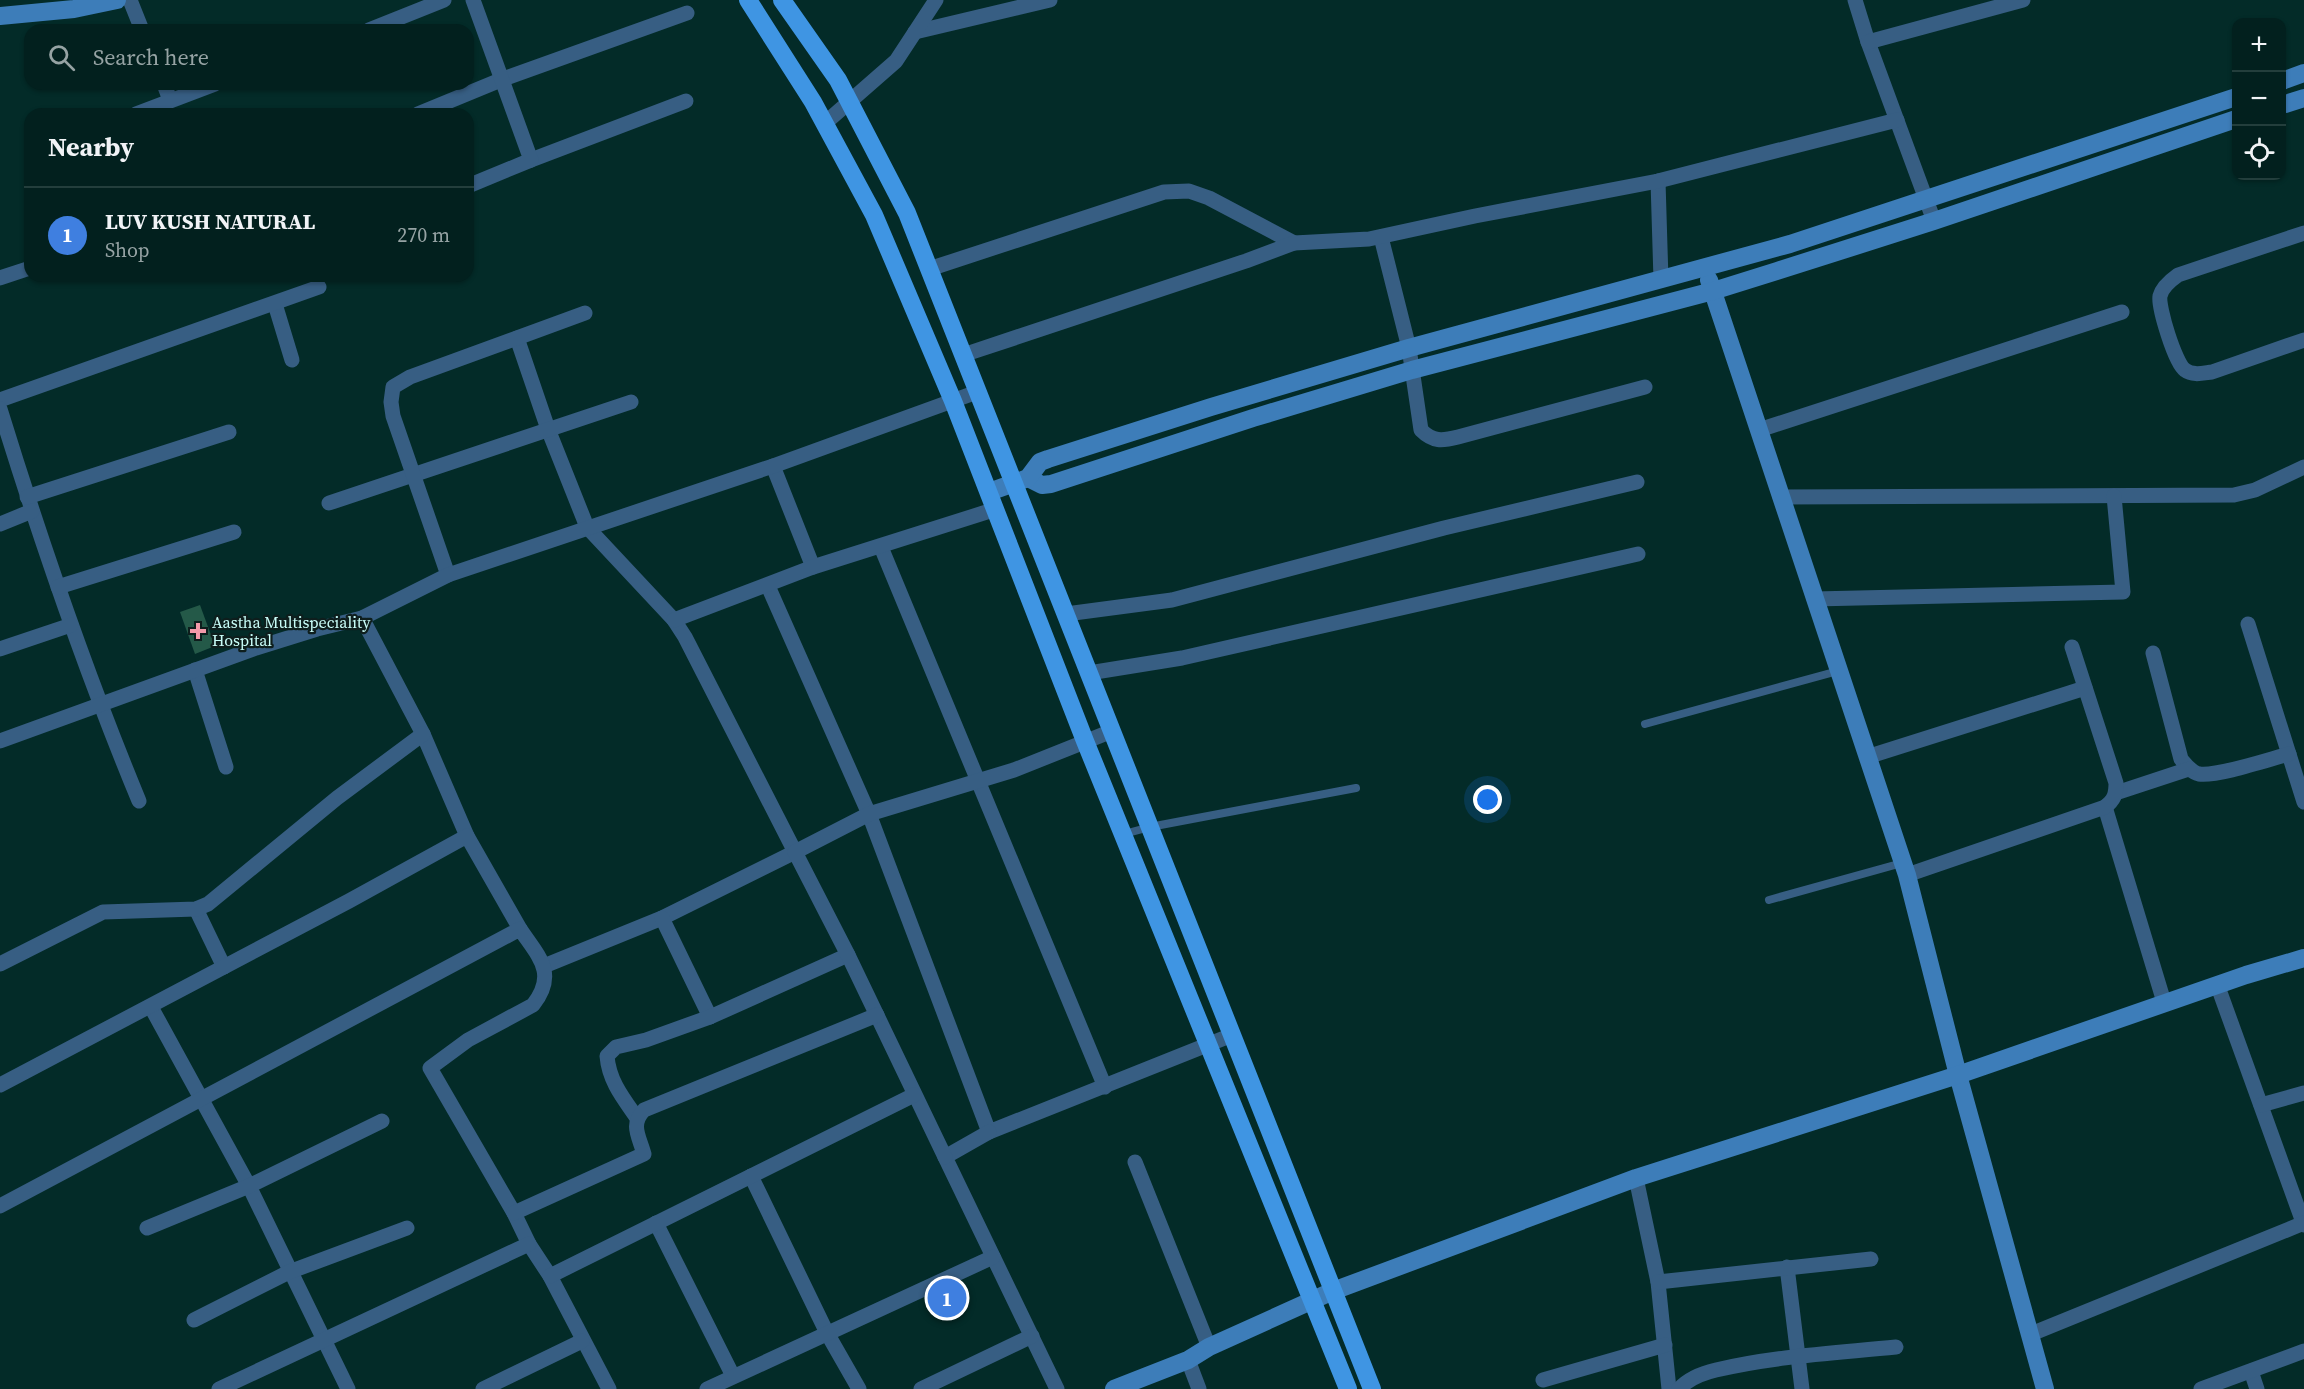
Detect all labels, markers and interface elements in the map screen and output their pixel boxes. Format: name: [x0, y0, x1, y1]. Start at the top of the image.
map controls: [2232, 18, 2286, 180]
button: +: [2232, 18, 2286, 72]
search box: [24, 24, 474, 90]
icon: search: [45, 41, 78, 74]
text: Search here: [93, 42, 209, 72]
button: −: [2232, 72, 2286, 126]
button: locate: [2232, 126, 2286, 180]
text: Nearby: [48, 129, 134, 165]
text: LUV KUSH NATURAL: [105, 206, 315, 236]
text: 1: [62, 221, 73, 249]
text: 270 m: [397, 221, 450, 249]
text: Shop: [105, 236, 150, 264]
place label: Aastha Multispeciality Hospital: [212, 611, 371, 651]
marker: Aastha Multispeciality Hospital: [189, 622, 207, 640]
your location: [1473, 785, 1502, 814]
pin: 1: [928, 1276, 966, 1320]

